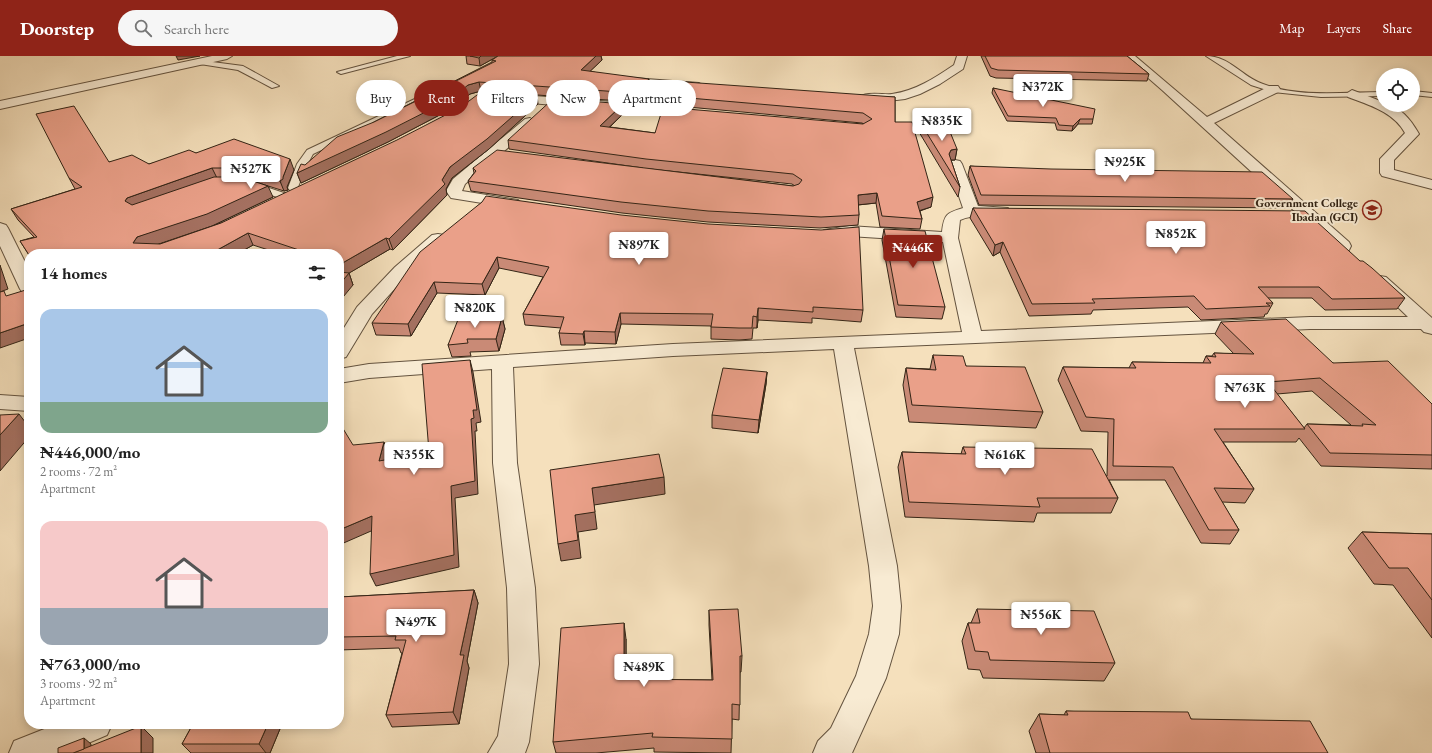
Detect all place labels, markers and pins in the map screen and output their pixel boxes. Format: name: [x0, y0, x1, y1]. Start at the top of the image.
pin: ₦372K: [1015, 74, 1071, 108]
pin: ₦835K: [914, 108, 970, 142]
pin: ₦925K: [1097, 149, 1153, 183]
pin: ₦527K: [223, 156, 279, 190]
place label: Government College Ibadan (GCI): [1256, 195, 1358, 225]
school or university icon: Government College Ibadan (GCI): [1361, 199, 1383, 221]
pin: ₦852K: [1148, 221, 1204, 255]
pin: ₦897K: [611, 232, 667, 266]
pin: ₦446K: [885, 235, 941, 269]
pin: ₦820K: [447, 295, 503, 329]
pin: ₦763K: [1217, 375, 1273, 409]
pin: ₦355K: [386, 442, 442, 476]
pin: ₦616K: [977, 442, 1033, 476]
pin: ₦556K: [1013, 602, 1069, 636]
pin: ₦497K: [388, 609, 444, 643]
pin: ₦489K: [616, 654, 672, 688]

